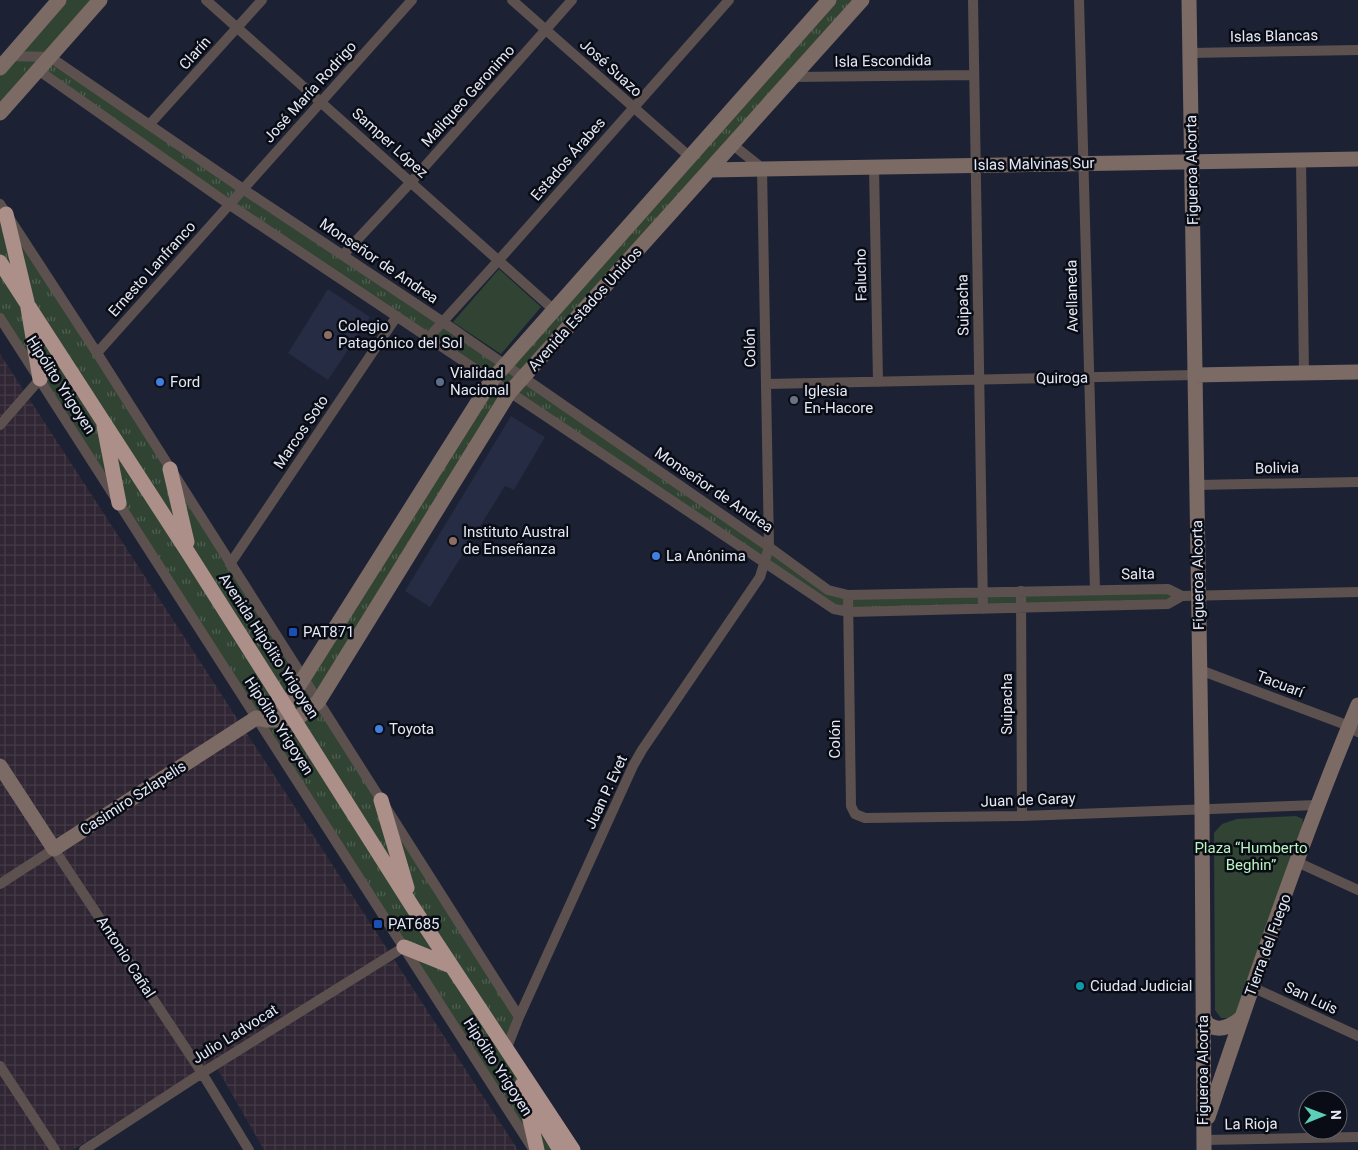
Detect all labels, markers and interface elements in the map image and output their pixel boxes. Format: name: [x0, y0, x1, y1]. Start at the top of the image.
street label: Islas Blancas: [1230, 26, 1318, 46]
street label: Clarín: [175, 33, 215, 73]
street label: José Suazo: [576, 35, 646, 101]
street label: José María Rodrigo: [260, 38, 360, 146]
street label: Maliqueo Geronimo: [418, 41, 518, 151]
street label: Isla Escondida: [834, 51, 932, 71]
street label: Samper López: [348, 104, 432, 182]
street label: Estados Árabes: [527, 114, 609, 204]
street label: Figueroa Alcorta: [1182, 115, 1202, 225]
street label: Islas Malvinas Sur: [973, 154, 1095, 174]
street label: Monseñor de Andrea: [316, 215, 442, 307]
street label: Ernesto Lanfranco: [104, 218, 200, 320]
street label: Avenida Estados Unidos: [524, 243, 646, 375]
street label: Falucho: [852, 248, 870, 302]
street label: Avellaneda: [1062, 259, 1082, 333]
street label: Suipacha: [953, 274, 973, 336]
place label: Colegio Patagónico del Sol: [338, 317, 463, 352]
street label: Colón: [741, 328, 759, 368]
marker: Colegio Patagónico del Sol: [322, 329, 334, 341]
street label: Hipólito Yrigoyen: [23, 333, 99, 437]
place label: Vialidad Nacional: [450, 364, 509, 399]
street label: Quiroga: [1036, 369, 1088, 387]
place label: Ford: [170, 373, 200, 391]
marker: Ford: [154, 376, 166, 388]
marker: Vialidad Nacional: [434, 376, 446, 388]
place label: Iglesia En-Hacore: [804, 382, 873, 417]
street label: Marcos Soto: [270, 392, 332, 472]
marker: Iglesia En-Hacore: [788, 394, 800, 406]
street label: Monseñor de Andrea: [651, 444, 777, 536]
street label: Bolivia: [1255, 459, 1299, 477]
street label: Figueroa Alcorta: [1188, 520, 1208, 630]
place label: Instituto Austral de Enseñanza: [463, 523, 569, 558]
marker: Instituto Austral de Enseñanza: [447, 535, 459, 547]
place label: La Anónima: [666, 547, 746, 565]
marker: La Anónima: [650, 550, 662, 562]
street label: Salta: [1121, 565, 1155, 583]
street label: Avenida Hipólito Yrigoyen: [215, 570, 323, 722]
place label: PAT871: [303, 623, 355, 641]
marker: PAT871: [287, 626, 299, 638]
street label: Tacuarí: [1254, 667, 1307, 702]
street label: Suipacha: [998, 673, 1016, 735]
street label: Hipólito Yrigoyen: [241, 674, 317, 778]
place label: Toyota: [389, 720, 434, 738]
street label: Colón: [826, 720, 844, 758]
marker: Toyota: [373, 723, 385, 735]
street label: Juan P. Evet: [581, 752, 631, 832]
street label: Casimiro Szlapelis: [77, 757, 189, 839]
street label: Juan de Garay: [980, 789, 1076, 811]
park label: Plaza “Humberto Beghin”: [1194, 839, 1308, 874]
street label: Tierra del Fuego: [1241, 891, 1295, 999]
street label: Antonio Cañal: [93, 913, 159, 1001]
place label: PAT685: [388, 915, 440, 933]
marker: PAT685: [372, 918, 384, 930]
place label: Ciudad Judicial: [1090, 977, 1192, 995]
street label: San Luis: [1282, 978, 1340, 1018]
marker: Ciudad Judicial: [1074, 980, 1086, 992]
street label: Julio Ladvocat: [189, 1001, 281, 1067]
street label: Hipólito Yrigoyen: [460, 1015, 536, 1119]
street label: Figueroa Alcorta: [1194, 1015, 1212, 1125]
north arrow: [1298, 1090, 1348, 1140]
text: N: [1328, 1110, 1344, 1120]
street label: La Rioja: [1224, 1115, 1278, 1133]

